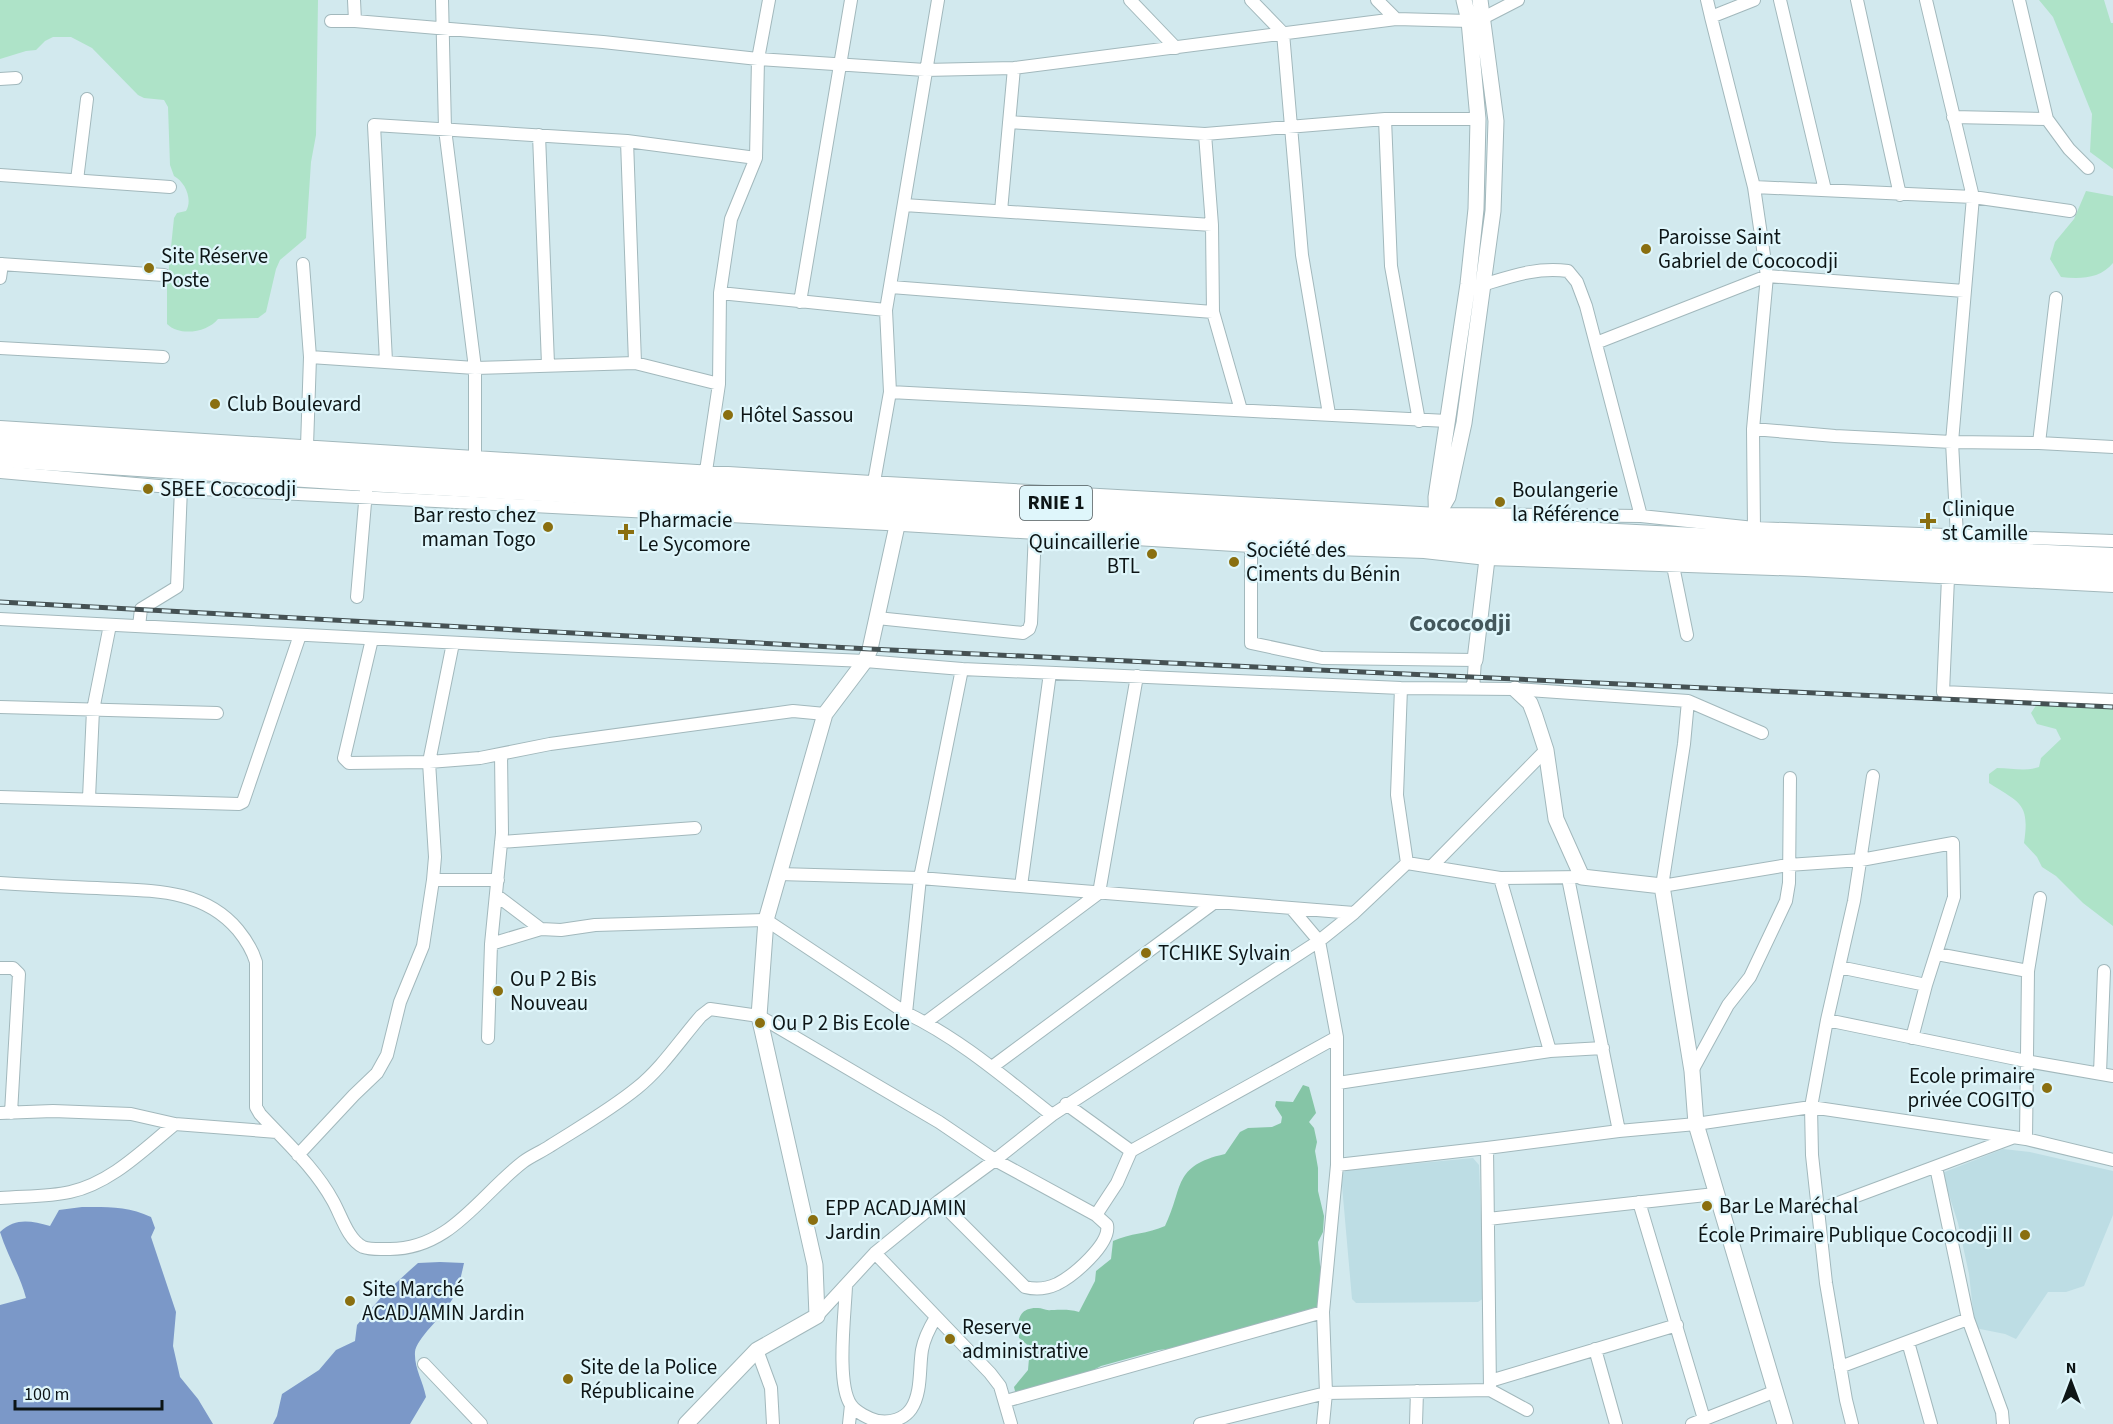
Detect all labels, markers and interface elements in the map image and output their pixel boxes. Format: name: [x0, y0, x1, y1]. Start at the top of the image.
place label: Paroisse Saint Gabriel de Cococodji: [1658, 222, 1838, 276]
place label: Site Réserve Poste: [161, 241, 268, 295]
marker: Paroisse Saint Gabriel de Cococodji: [1639, 242, 1653, 256]
marker: Site Réserve Poste: [142, 261, 156, 275]
place label: Club Boulevard: [227, 389, 361, 419]
marker: Club Boulevard: [208, 397, 222, 411]
place label: Hôtel Sassou: [740, 400, 854, 430]
marker: Hôtel Sassou: [721, 408, 735, 422]
place label: SBEE Cococodji: [160, 474, 296, 504]
place label: Boulangerie la Référence: [1512, 475, 1619, 529]
marker: SBEE Cococodji: [141, 482, 155, 496]
road number: RNIE 1: [1020, 486, 1092, 520]
place label: Clinique st Camille: [1942, 494, 2028, 548]
marker: Boulangerie la Référence: [1493, 495, 1507, 509]
place label: Bar resto chez maman Togo: [413, 500, 536, 554]
place label: Pharmacie Le Sycomore: [638, 505, 750, 559]
marker: Clinique st Camille: [1919, 512, 1937, 530]
marker: Bar resto chez maman Togo: [541, 520, 555, 534]
marker: Pharmacie Le Sycomore: [619, 525, 633, 539]
place label: Quincaillerie BTL: [1029, 527, 1140, 581]
place label: Société des Ciments du Bénin: [1246, 535, 1401, 589]
marker: Quincaillerie BTL: [1145, 547, 1159, 561]
marker: Société des Ciments du Bénin: [1227, 555, 1241, 569]
district label: Cococodji: [1409, 606, 1511, 641]
place label: TCHIKE Sylvain: [1158, 938, 1290, 968]
marker: TCHIKE Sylvain: [1139, 946, 1153, 960]
place label: Ou P 2 Bis Nouveau: [510, 964, 597, 1018]
marker: Ou P 2 Bis Nouveau: [491, 984, 505, 998]
place label: Ou P 2 Bis Ecole: [772, 1008, 910, 1038]
marker: Ou P 2 Bis Ecole: [753, 1016, 767, 1030]
place label: Ecole primaire privée COGITO: [1908, 1061, 2035, 1115]
marker: Ecole primaire privée COGITO: [2040, 1081, 2054, 1095]
place label: Bar Le Maréchal: [1719, 1191, 1858, 1221]
place label: EPP ACADJAMIN Jardin: [825, 1193, 967, 1247]
marker: Bar Le Maréchal: [1700, 1199, 1714, 1213]
marker: EPP ACADJAMIN Jardin: [806, 1213, 820, 1227]
place label: École Primaire Publique Cococodji II: [1698, 1220, 2013, 1250]
marker: École Primaire Publique Cococodji II: [2018, 1228, 2032, 1242]
place label: Site Marché ACADJAMIN Jardin: [362, 1274, 525, 1328]
marker: Site Marché ACADJAMIN Jardin: [343, 1294, 357, 1308]
place label: Reserve administrative: [962, 1312, 1088, 1366]
marker: Reserve administrative: [943, 1332, 957, 1346]
place label: Site de la Police Républicaine: [580, 1352, 717, 1406]
north arrow: [2041, 1352, 2101, 1412]
text: N: [2066, 1357, 2076, 1379]
marker: Site de la Police Républicaine: [561, 1372, 575, 1386]
scale bar: [15, 1373, 162, 1411]
text: 100 m: [24, 1382, 69, 1407]

